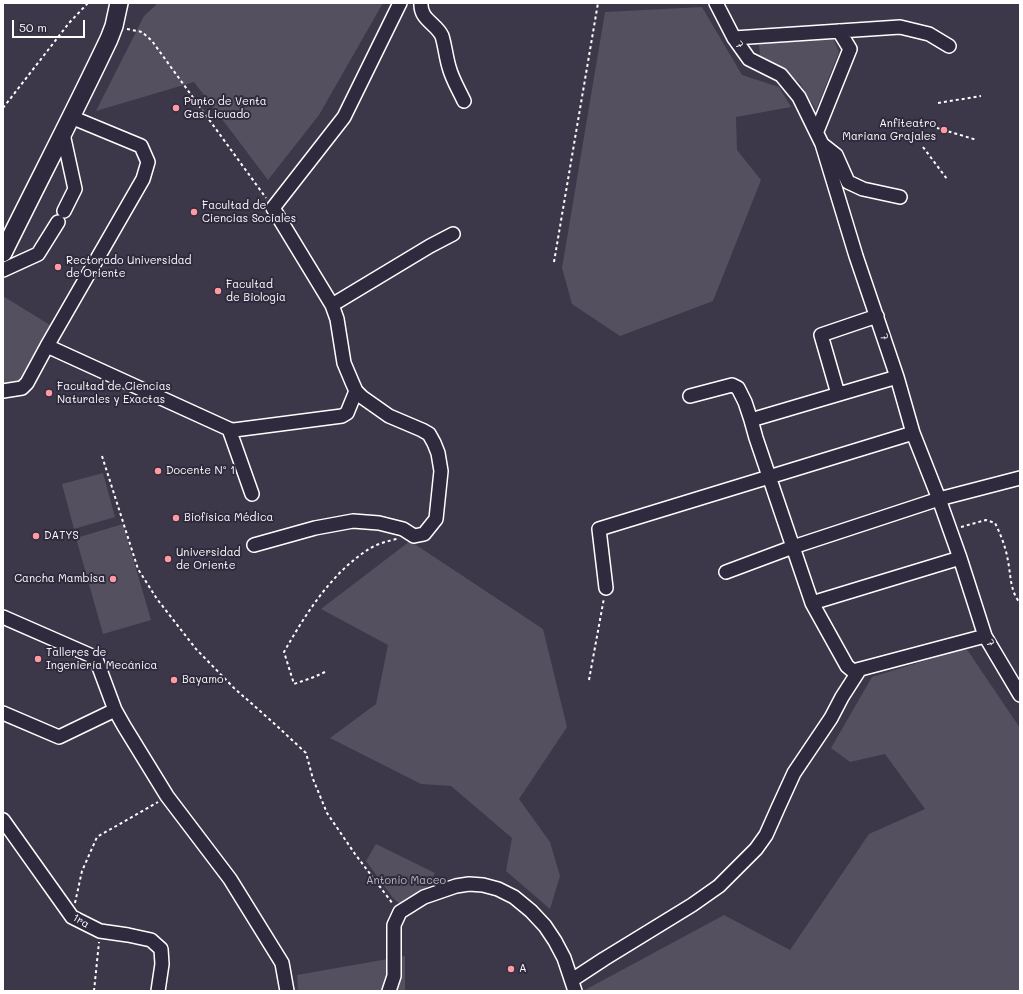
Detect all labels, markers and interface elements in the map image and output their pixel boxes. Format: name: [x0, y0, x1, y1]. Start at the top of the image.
scale bar: [14, 12, 87, 38]
text: 50 m: [19, 19, 47, 35]
street label: 7: [732, 39, 746, 51]
place label: Punto de Venta Gas Licuado: [184, 95, 267, 121]
marker: Punto de Venta Gas Licuado: [171, 103, 181, 113]
place label: Anfiteatro Mariana Grajales: [842, 117, 936, 143]
marker: Anfiteatro Mariana Grajales: [939, 125, 949, 135]
place label: Facultad de Ciencias Sociales: [202, 199, 296, 225]
marker: Facultad de Ciencias Sociales: [189, 207, 199, 217]
place label: Rectorado Universidad de Oriente: [66, 254, 192, 280]
marker: Rectorado Universidad de Oriente: [53, 262, 63, 272]
place label: Facultad de Biologia: [226, 278, 286, 304]
marker: Facultad de Biologia: [213, 286, 223, 296]
street label: 7: [877, 332, 891, 342]
place label: Facultad de Ciencias Naturales y Exactas: [57, 380, 171, 406]
marker: Facultad de Ciencias Naturales y Exactas: [44, 388, 54, 398]
place label: Docente Nº 1: [166, 464, 235, 478]
marker: Docente Nº 1: [153, 466, 163, 476]
place label: Biofísica Médica: [184, 511, 273, 525]
marker: Biofísica Médica: [171, 513, 181, 523]
place label: DATYS: [44, 529, 79, 543]
marker: DATYS: [31, 531, 41, 541]
place label: Universidad de Oriente: [176, 546, 240, 572]
marker: Universidad de Oriente: [163, 554, 173, 564]
place label: Cancha Mambisa: [14, 572, 105, 586]
marker: Cancha Mambisa: [108, 574, 118, 584]
street label: 7: [983, 637, 997, 649]
place label: Talleres de Ingeniería Mecánica: [46, 646, 157, 672]
marker: Talleres de Ingeniería Mecánica: [33, 654, 43, 664]
place label: Bayamo: [182, 673, 224, 687]
marker: Bayamo: [169, 675, 179, 685]
park label: Antonio Maceo: [366, 874, 446, 888]
street label: 1ra: [70, 911, 92, 931]
place label: A: [519, 962, 527, 976]
marker: A: [506, 964, 516, 974]

